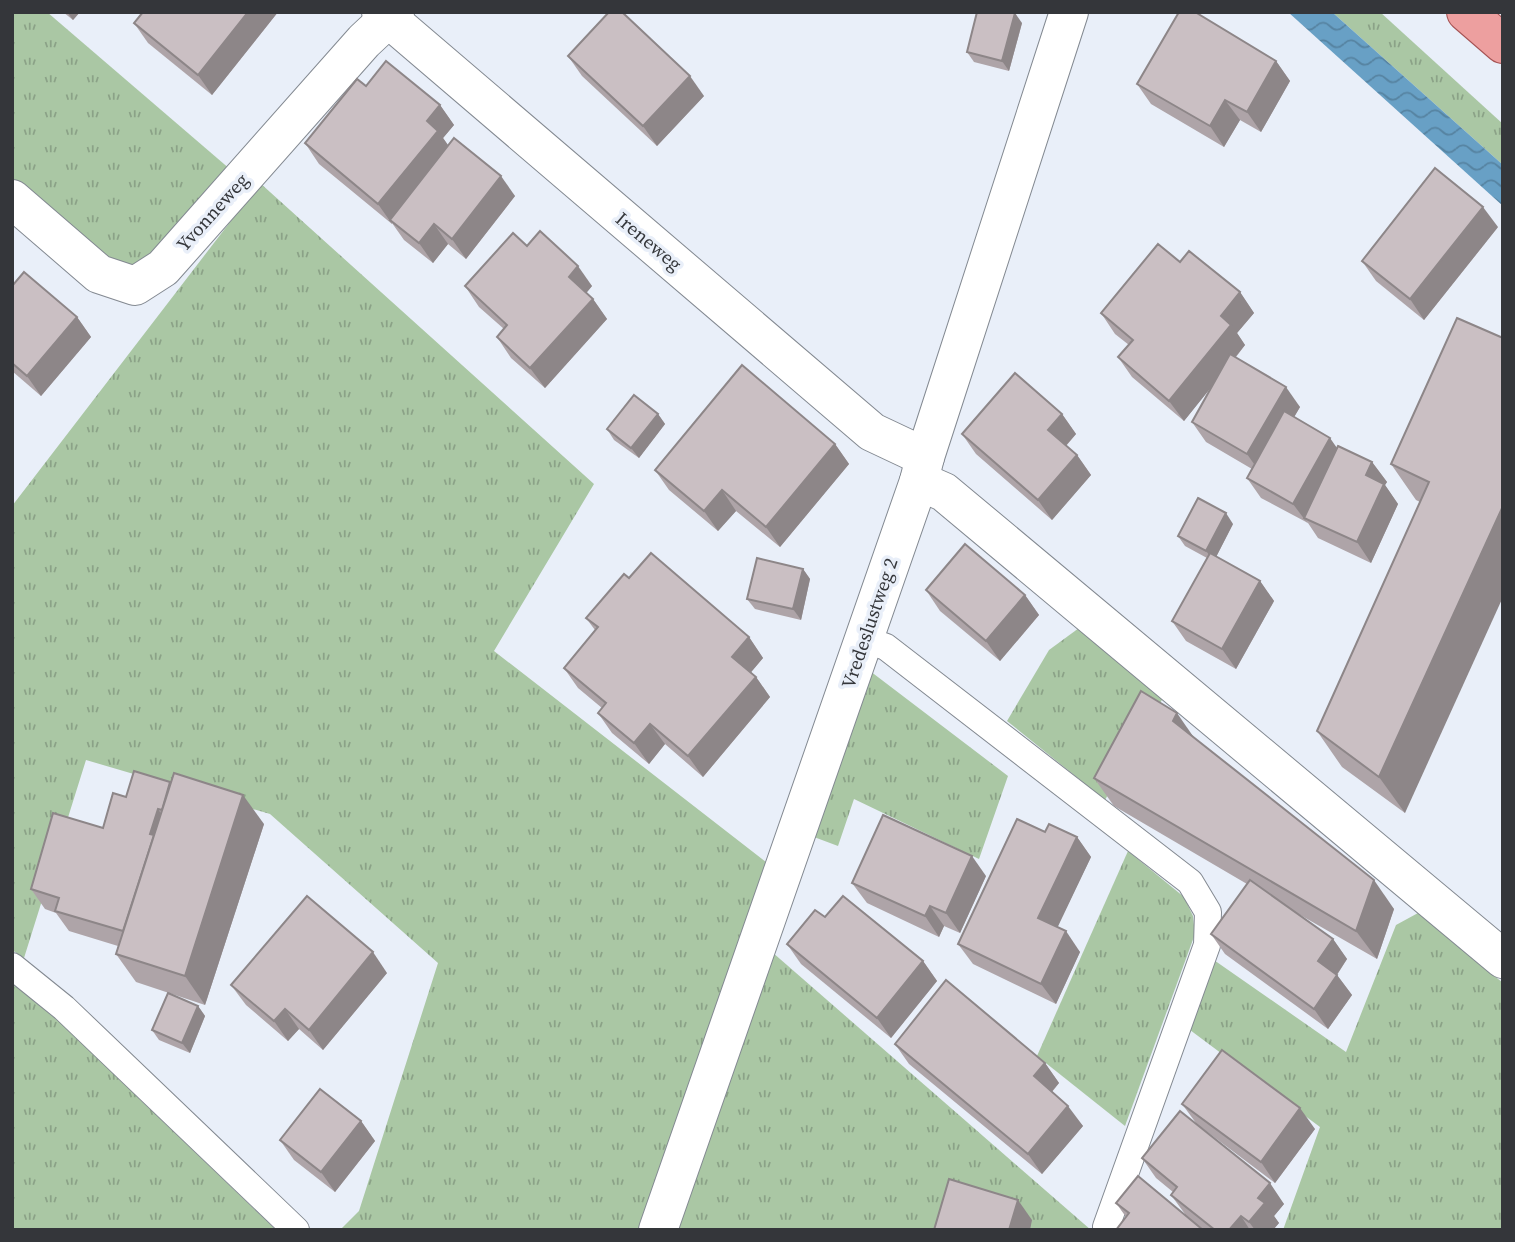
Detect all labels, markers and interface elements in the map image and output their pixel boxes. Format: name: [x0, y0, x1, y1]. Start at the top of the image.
street label: Yvonneweg: [170, 167, 254, 257]
street label: Ireneweg: [610, 206, 688, 277]
street label: Vredeslustweg 2: [834, 554, 904, 692]

